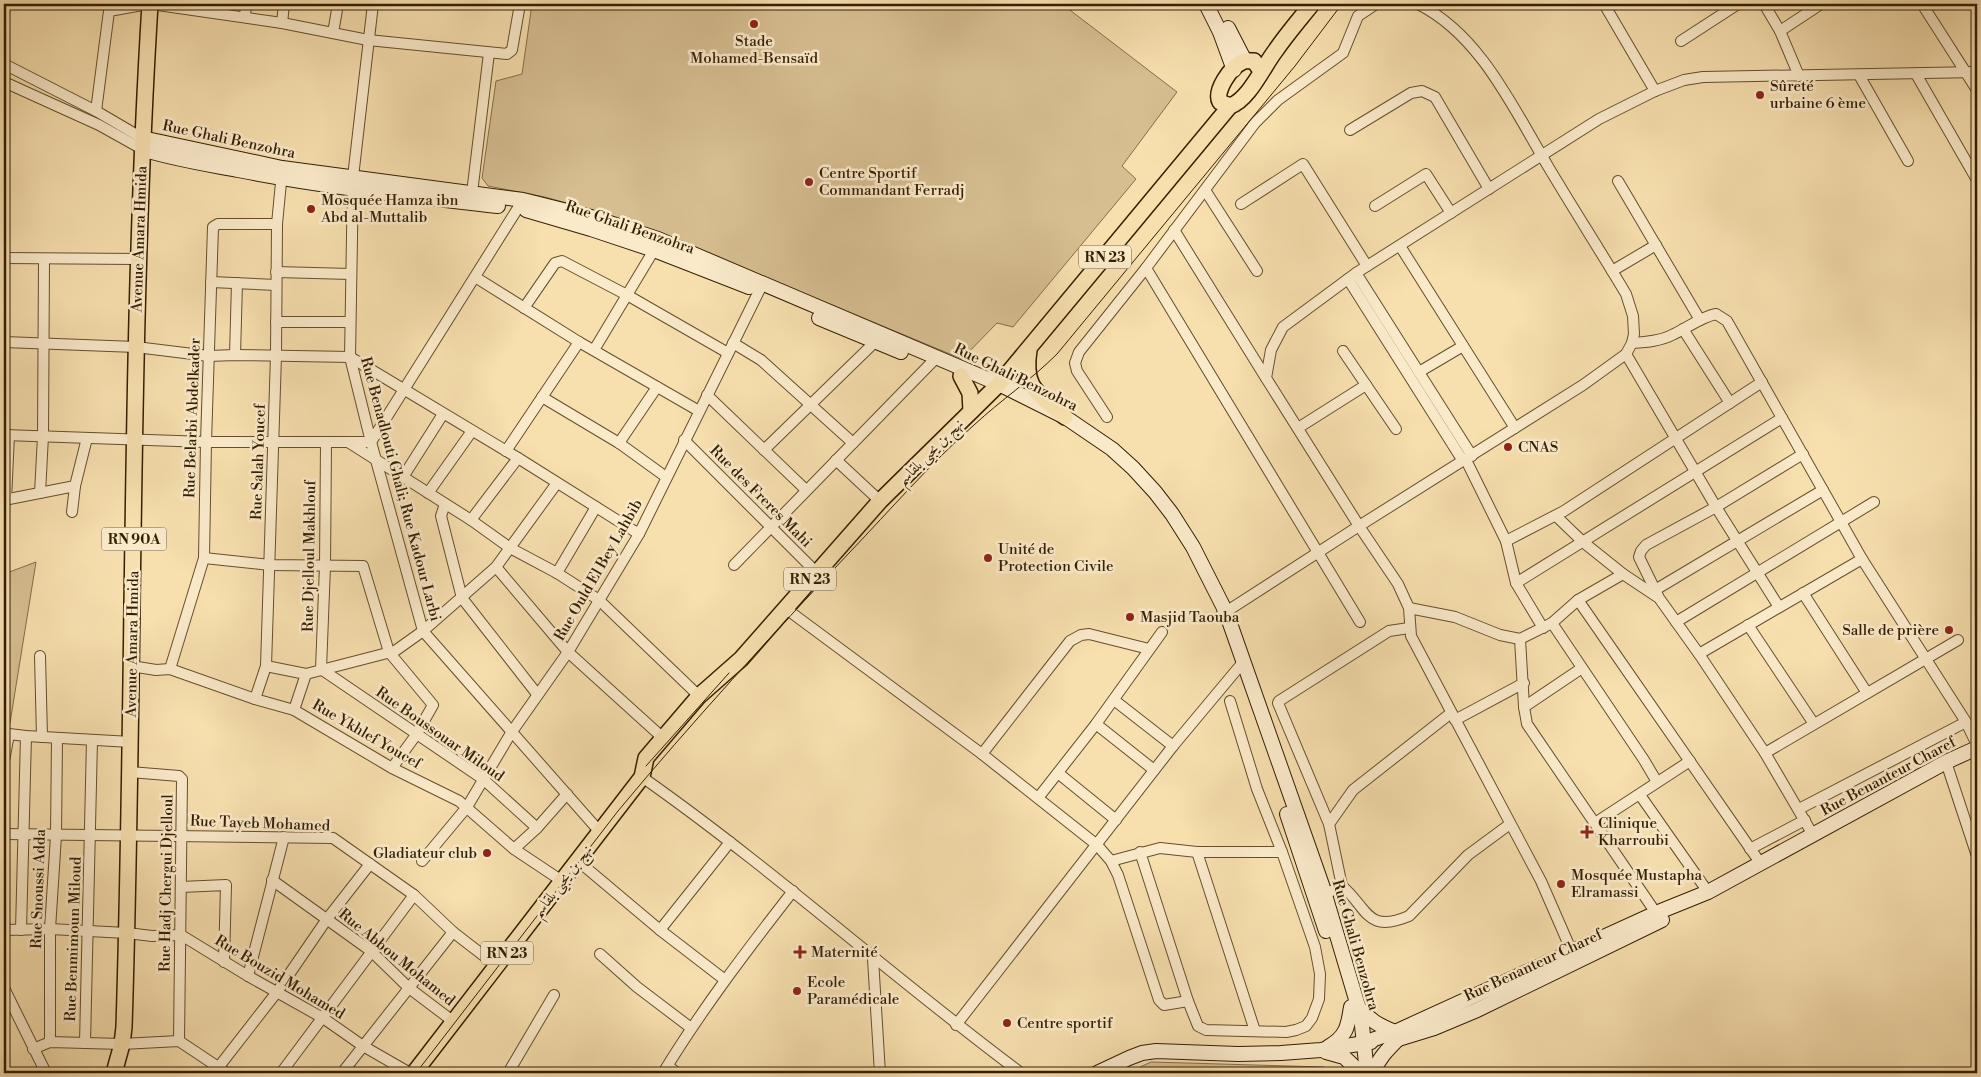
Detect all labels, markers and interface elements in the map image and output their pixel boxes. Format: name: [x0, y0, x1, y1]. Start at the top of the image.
marker: Stade Mohamed-Bensaïd: [748, 18, 760, 30]
place label: Stade Mohamed-Bensaïd: [690, 32, 819, 68]
place label: Sûreté urbaine 6 ème: [1770, 77, 1866, 113]
marker: Sûreté urbaine 6 ème: [1754, 89, 1766, 101]
street label: Rue Ghali Benzohra: [161, 116, 297, 163]
place label: Centre Sportif Commandant Ferradj: [819, 164, 965, 200]
street label: Avenue Amara Hmida: [127, 165, 152, 314]
marker: Centre Sportif Commandant Ferradj: [803, 176, 815, 188]
place label: Mosquée Hamza ibn Abd al-Muttalib: [320, 191, 458, 227]
street label: Rue Ghali Benzohra: [563, 196, 697, 259]
marker: Mosquée Hamza ibn Abd al-Muttalib: [305, 203, 317, 215]
road number: RN 23: [1079, 246, 1131, 268]
street label: Rue Belarbi Abdelkader: [180, 337, 205, 498]
street label: Rue Ghali Benzohra: [951, 339, 1081, 416]
street label: Rue Benadlouti Ghali; Rue Kadour Larbi: [356, 355, 445, 623]
street label: Rue Salah Youcef: [247, 403, 270, 520]
street label: نهج بن يحيى بلقاسم: [893, 415, 971, 493]
place label: CNAS: [1518, 438, 1558, 457]
street label: Rue des Freres Mahi: [705, 441, 816, 552]
marker: CNAS: [1502, 441, 1514, 453]
street label: Rue Djelloul Makhlouf: [299, 479, 320, 632]
street label: Rue Ould El Bey Lahbib: [550, 496, 647, 645]
road number: RN 90A: [102, 528, 166, 550]
place label: Unité de Protection Civile: [998, 540, 1114, 576]
marker: Unité de Protection Civile: [982, 552, 994, 564]
road number: RN 23: [784, 568, 836, 590]
street label: Avenue Amara Hmida: [122, 570, 143, 719]
place label: Masjid Taouba: [1140, 608, 1240, 627]
marker: Masjid Taouba: [1124, 611, 1136, 623]
place label: Salle de prière: [1842, 621, 1939, 640]
marker: Salle de prière: [1943, 624, 1955, 636]
street label: Rue Boussouar Miloud: [372, 683, 508, 786]
street label: Rue Ykhlef Youcef: [309, 695, 425, 774]
street label: Rue Benanteur Charef: [1817, 733, 1960, 820]
street label: Rue Hadj Chergui Djelloul: [155, 793, 178, 972]
street label: Rue Tayeb Mohamed: [189, 812, 331, 835]
place label: Clinique Kharroubi: [1598, 814, 1669, 850]
marker: Clinique Kharroubi: [1580, 825, 1594, 839]
street label: Rue Snoussi Adda: [27, 828, 50, 949]
street label: نهج بن يحيى بلقاسم: [528, 841, 601, 925]
place label: Gladiateur club: [373, 844, 477, 863]
marker: Gladiateur club: [481, 847, 493, 859]
street label: Rue Benmimoun Miloud: [61, 856, 86, 1022]
place label: Mosquée Mustapha Elramassi: [1571, 866, 1703, 902]
street label: Rue Ghali Benzohra: [1328, 877, 1383, 1013]
marker: Mosquée Mustapha Elramassi: [1555, 878, 1567, 890]
street label: Rue Abbou Mohamed: [335, 905, 459, 1010]
street label: Rue Benanteur Charef: [1461, 925, 1606, 1006]
street label: Rue Bouzid Mohamed: [211, 931, 349, 1024]
road number: RN 23: [481, 941, 533, 964]
place label: Maternité: [811, 943, 878, 962]
marker: Maternité: [793, 945, 807, 959]
place label: Ecole Paramédicale: [807, 973, 899, 1009]
marker: Ecole Paramédicale: [791, 985, 803, 997]
place label: Centre sportif: [1017, 1014, 1113, 1033]
marker: Centre sportif: [1001, 1017, 1013, 1029]

